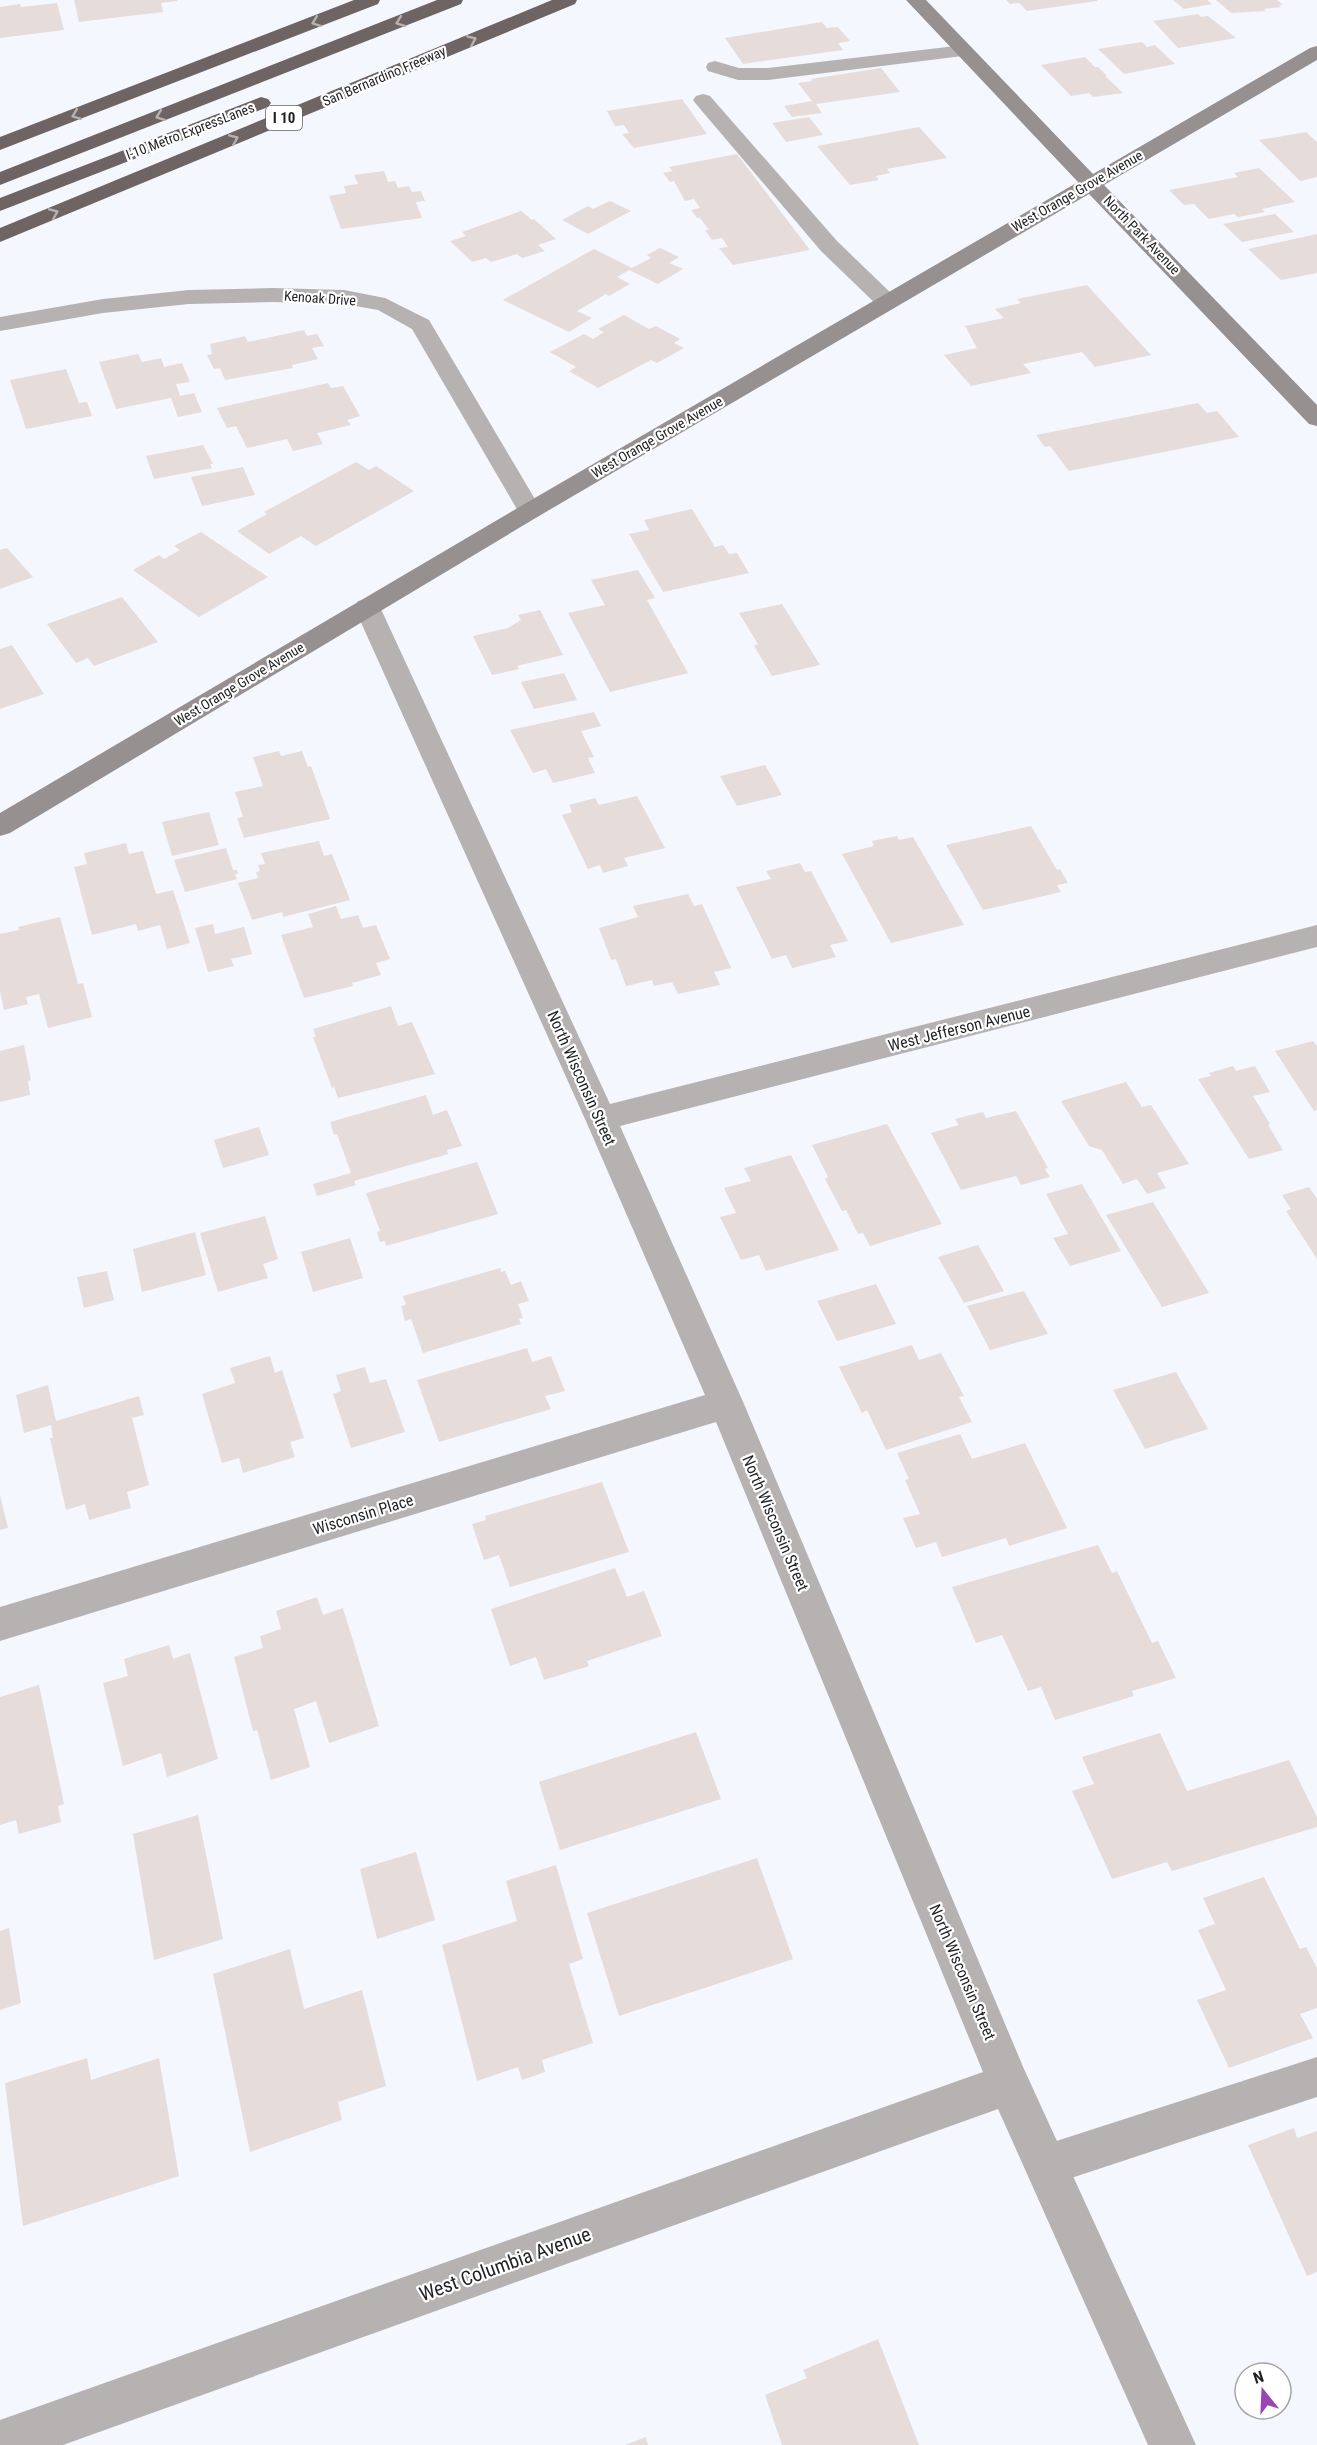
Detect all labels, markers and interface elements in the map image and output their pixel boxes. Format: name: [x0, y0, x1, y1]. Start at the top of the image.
one-way arrow: [311, 15, 322, 27]
one-way arrow: [395, 15, 406, 27]
one-way arrow: [466, 35, 477, 47]
street label: San Bernardino Freeway: [320, 43, 448, 109]
street label: I-10 Metro ExpressLanes: [124, 99, 256, 163]
road number: I 10: [266, 106, 302, 130]
one-way arrow: [71, 108, 82, 120]
one-way arrow: [155, 109, 166, 121]
one-way arrow: [228, 134, 239, 146]
street label: West Orange Grove Avenue: [1009, 147, 1146, 235]
street label: North Park Avenue: [1100, 192, 1184, 278]
one-way arrow: [48, 208, 59, 220]
street label: Kenoak Drive: [284, 288, 357, 309]
street label: West Orange Grove Avenue: [589, 393, 726, 481]
street label: West Orange Grove Avenue: [171, 639, 307, 729]
street label: West Jefferson Avenue: [886, 1002, 1032, 1055]
street label: North Wisconsin Street: [543, 1008, 620, 1149]
street label: North Wisconsin Street: [738, 1452, 813, 1594]
street label: Wisconsin Place: [311, 1490, 416, 1539]
street label: North Wisconsin Street: [925, 1901, 1000, 2043]
street label: West Columbia Avenue: [416, 2222, 594, 2306]
north arrow: [1233, 2361, 1293, 2421]
text: N: [1251, 2367, 1266, 2388]

